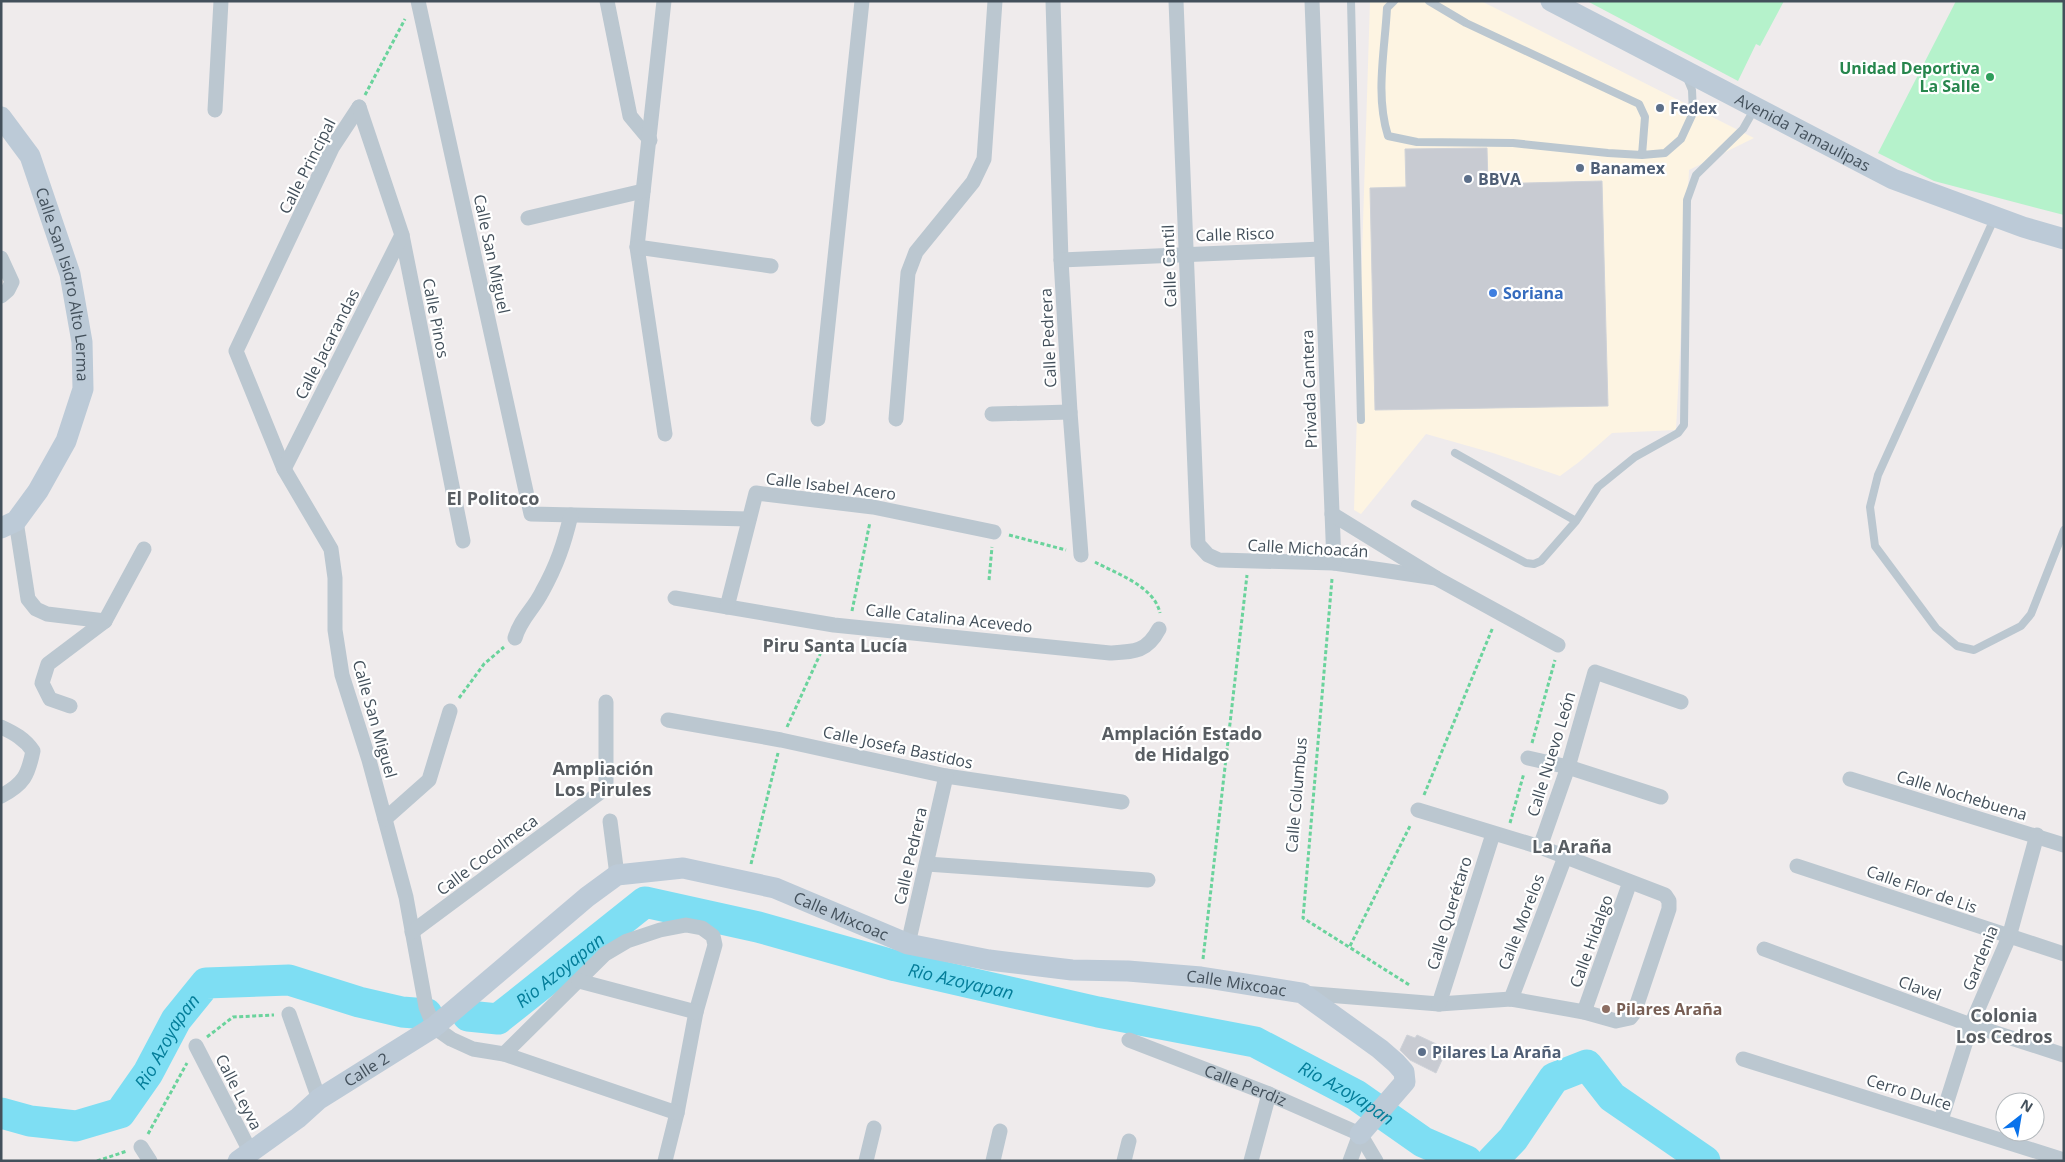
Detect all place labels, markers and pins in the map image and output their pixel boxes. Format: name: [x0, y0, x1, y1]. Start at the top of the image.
place label: Unidad Deportiva La Salle: [1839, 57, 1980, 97]
marker: Unidad Deportiva La Salle: [1984, 71, 1996, 83]
place label: Fedex: [1670, 97, 1718, 119]
marker: Fedex: [1654, 102, 1666, 114]
place label: Banamex: [1590, 157, 1666, 179]
marker: Banamex: [1574, 162, 1586, 174]
place label: BBVA: [1478, 168, 1522, 190]
marker: BBVA: [1462, 173, 1474, 185]
place label: Soriana: [1503, 282, 1564, 304]
marker: Soriana: [1487, 287, 1499, 299]
place label: Pilares Araña: [1616, 998, 1722, 1020]
marker: Pilares Araña: [1600, 1003, 1612, 1015]
place label: Pilares La Araña: [1432, 1041, 1561, 1063]
marker: Pilares La Araña: [1416, 1046, 1428, 1058]

